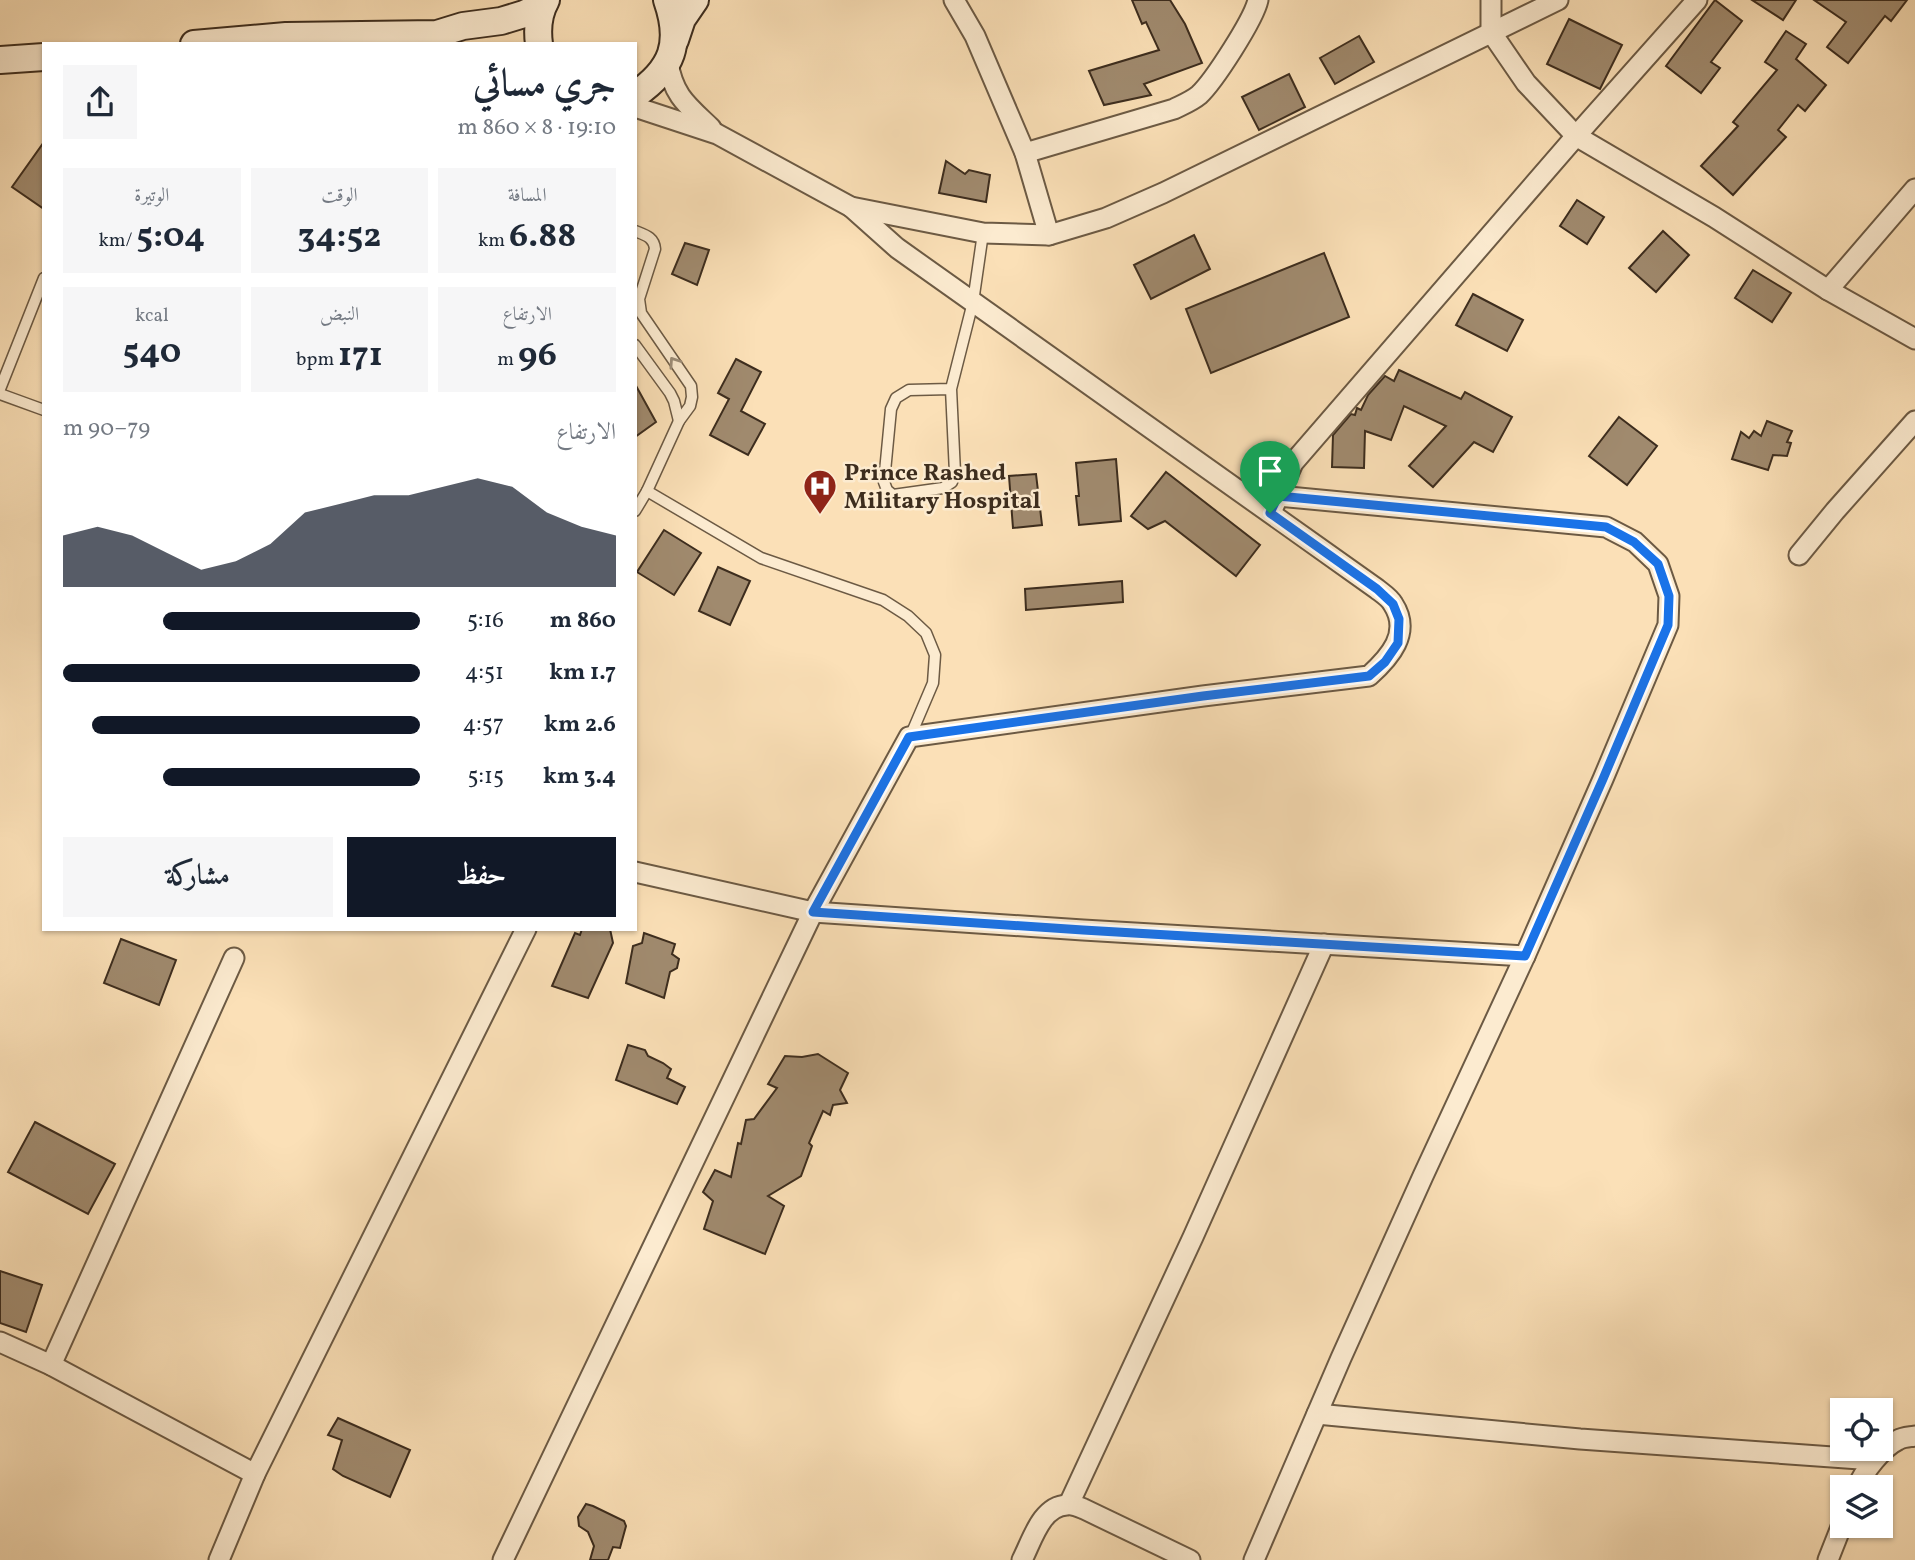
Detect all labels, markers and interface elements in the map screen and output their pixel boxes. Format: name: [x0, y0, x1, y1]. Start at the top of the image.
text: جري مسائي: [473, 59, 616, 112]
button: share: [63, 65, 137, 139]
text: 19:10 · 8 × 860 m: [458, 112, 616, 144]
text: الوتيرة: [134, 183, 169, 209]
text: الوقت: [321, 183, 358, 209]
text: المسافة: [508, 183, 547, 209]
text: 5:04: [136, 213, 205, 261]
text: 34:52: [297, 213, 382, 261]
text: 6.88: [509, 213, 576, 261]
text: /km: [98, 228, 136, 254]
text: km: [478, 228, 509, 254]
text: النبض: [320, 302, 359, 328]
text: الارتفاع: [503, 302, 552, 328]
text: kcal: [135, 303, 169, 329]
text: 540: [122, 329, 181, 377]
text: 171: [338, 332, 383, 380]
text: 96: [518, 332, 557, 380]
text: bpm: [296, 347, 338, 373]
text: m: [497, 347, 518, 373]
one-way arrow: [669, 356, 682, 369]
text: 79–90 m: [63, 413, 150, 445]
text: الارتفاع: [556, 417, 616, 449]
pin: [1240, 441, 1300, 513]
icon: arrive: [1251, 452, 1289, 490]
place label: Prince Rashed Military Hospital: [844, 457, 1041, 519]
hospital icon: Prince Rashed Military Hospital: [801, 467, 839, 516]
text: 5:16: [467, 605, 504, 637]
text: 860 m: [550, 605, 616, 637]
text: 4:51: [465, 657, 504, 689]
text: 1.7 km: [549, 657, 616, 689]
text: 4:57: [463, 709, 504, 741]
text: 2.6 km: [544, 709, 616, 741]
text: 5:15: [468, 761, 504, 793]
text: 3.4 km: [543, 761, 616, 793]
button: مشاركة: [63, 837, 333, 917]
button: حفظ: [347, 837, 616, 917]
map controls: [1830, 1398, 1893, 1538]
button: locate: [1830, 1398, 1893, 1461]
button: layers: [1830, 1475, 1893, 1538]

